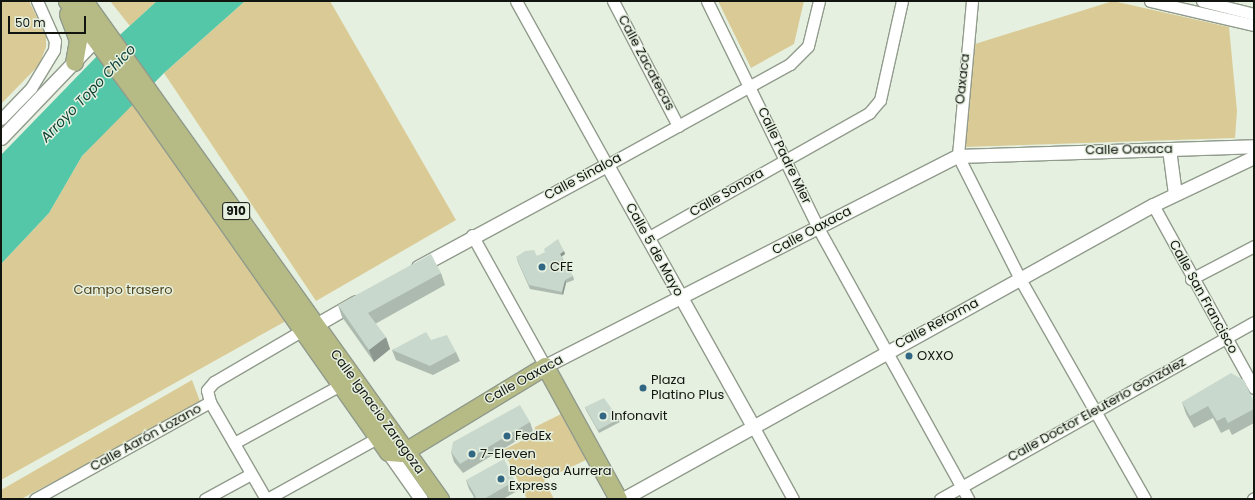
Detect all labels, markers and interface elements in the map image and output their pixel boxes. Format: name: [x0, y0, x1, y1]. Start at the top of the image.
scale bar: [10, 8, 88, 34]
street label: Calle Zacatecas: [614, 13, 678, 113]
text: 50 m: [15, 14, 46, 31]
water label: Arroyo Topo Chico: [37, 41, 139, 145]
street label: Oaxaca: [953, 53, 973, 105]
street label: Calle Padre Mier: [754, 105, 814, 207]
street label: Calle Oaxaca: [1085, 141, 1173, 159]
street label: Calle Sinaloa: [542, 150, 624, 204]
street label: Calle Sonora: [687, 166, 767, 220]
road number: 910: [222, 201, 250, 221]
street label: Calle 5 de Mayo: [622, 201, 686, 299]
street label: Calle Oaxaca: [770, 204, 854, 258]
street label: Calle San Francisco: [1165, 237, 1241, 357]
place label: CFE: [550, 259, 573, 275]
marker: CFE: [537, 262, 547, 272]
park label: Campo trasero: [73, 282, 173, 298]
street label: Calle Reforma: [893, 295, 981, 353]
street label: Calle Ignacio Zaragoza: [327, 347, 427, 477]
place label: OXXO: [917, 348, 954, 364]
marker: OXXO: [904, 351, 914, 361]
street label: Calle Oaxaca: [482, 352, 566, 408]
street label: Calle Doctor Eleuterio González: [1005, 354, 1189, 466]
place label: Plaza Platino Plus: [651, 373, 724, 404]
marker: Plaza Platino Plus: [638, 383, 648, 393]
street label: Calle Aarón Lozano: [88, 401, 204, 475]
place label: Infonavit: [611, 408, 667, 424]
marker: Infonavit: [598, 411, 608, 421]
place label: FedEx: [515, 428, 551, 444]
marker: FedEx: [502, 431, 512, 441]
place label: 7-Eleven: [480, 446, 536, 462]
marker: 7-Eleven: [467, 449, 477, 459]
place label: Bodega Aurrera Express: [509, 464, 612, 495]
marker: Bodega Aurrera Express: [496, 474, 506, 484]

